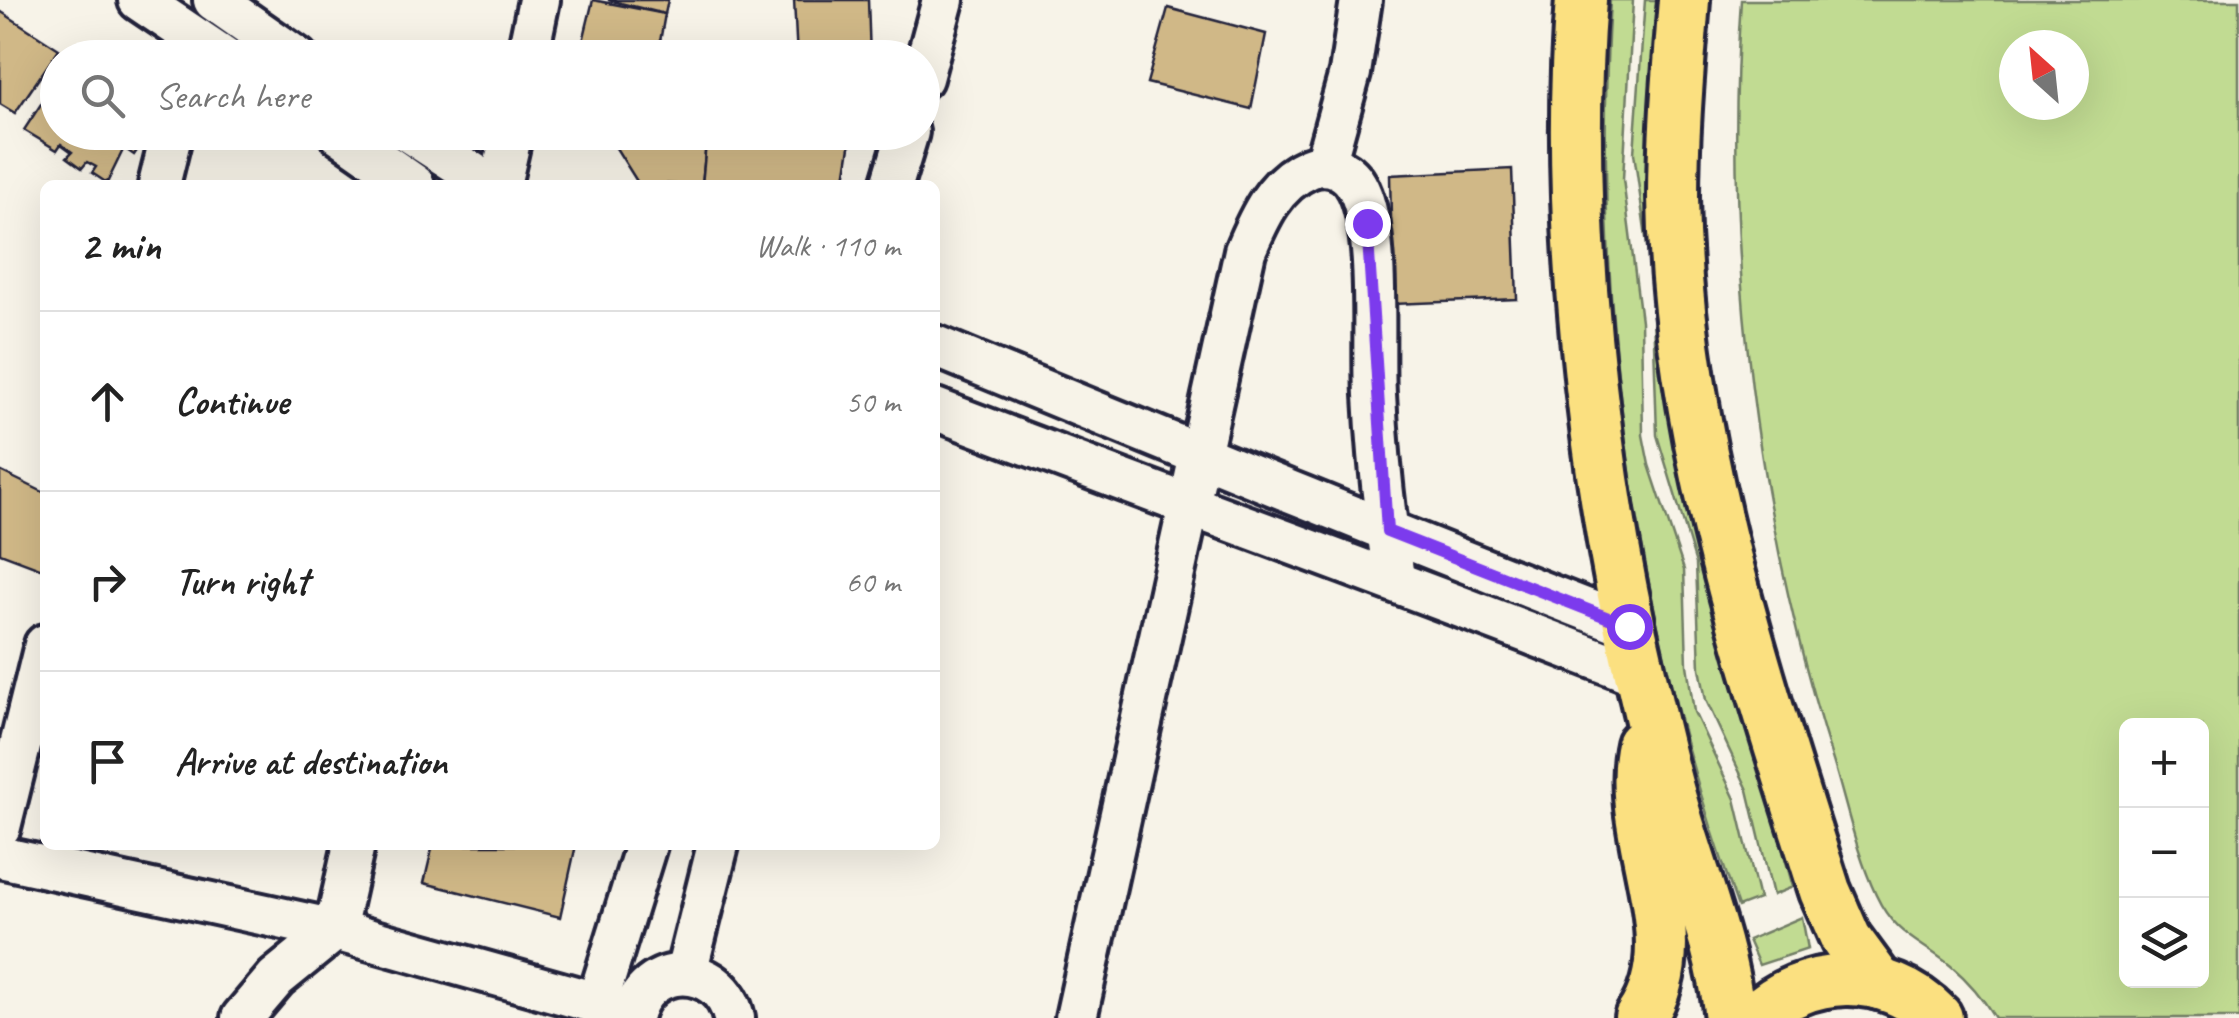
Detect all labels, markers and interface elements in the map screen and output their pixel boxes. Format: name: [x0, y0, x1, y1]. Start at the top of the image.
north arrow: [1999, 30, 2089, 120]
search box: [40, 40, 940, 150]
icon: search: [75, 68, 130, 123]
text: Search here: [155, 72, 310, 119]
route end: [1345, 201, 1391, 247]
text: 2 min: [80, 219, 160, 272]
text: Walk · 110 m: [756, 225, 900, 266]
icon: ahead: [80, 374, 135, 429]
text: Continue: [175, 378, 289, 425]
text: 50 m: [846, 381, 900, 422]
icon: right: [80, 554, 135, 609]
text: Turn right: [175, 558, 309, 605]
text: 60 m: [846, 561, 900, 602]
route start: [1607, 604, 1653, 650]
map controls: [2119, 718, 2209, 988]
button: +: [2119, 718, 2209, 808]
icon: arrive: [80, 734, 135, 789]
text: Arrive at destination: [175, 738, 447, 785]
button: −: [2119, 808, 2209, 898]
button: layers: [2119, 898, 2209, 988]

